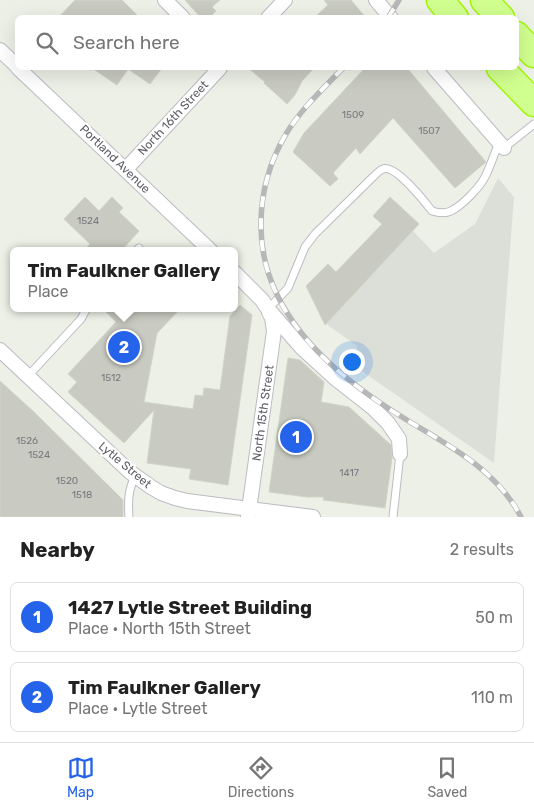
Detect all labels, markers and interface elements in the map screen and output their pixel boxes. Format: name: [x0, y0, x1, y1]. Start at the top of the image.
search box: [15, 15, 519, 70]
icon: search: [33, 29, 61, 57]
text: Search here: [73, 31, 180, 54]
street label: North 16th Street: [135, 78, 211, 158]
house number: 1509: [342, 109, 364, 121]
street label: Portland Avenue: [77, 122, 153, 196]
house number: 1507: [418, 125, 440, 137]
house number: 1524: [77, 215, 99, 227]
popup: [10, 247, 238, 312]
text: Tim Faulkner Gallery: [28, 259, 220, 282]
text: Place: [28, 282, 68, 301]
pin: 2: [108, 328, 140, 366]
your location: [339, 349, 365, 375]
street label: North 15th Street: [249, 364, 277, 462]
house number: 1512: [101, 372, 121, 384]
pin: 1: [280, 418, 312, 456]
house number: 1526: [16, 435, 38, 447]
street label: Lytle Street: [96, 439, 154, 491]
house number: 1524: [28, 449, 50, 461]
house number: 1417: [339, 467, 359, 479]
house number: 1520: [56, 475, 78, 487]
house number: 1518: [72, 489, 92, 501]
text: Nearby: [20, 537, 95, 562]
text: 2 results: [450, 540, 514, 559]
text: 1427 Lytle Street Building: [68, 596, 312, 619]
text: 1: [33, 608, 41, 627]
text: 50 m: [475, 608, 513, 627]
text: Place · North 15th Street: [68, 619, 251, 638]
text: Tim Faulkner Gallery: [68, 676, 261, 699]
text: 2: [32, 688, 42, 707]
text: 110 m: [471, 688, 513, 707]
text: Place · Lytle Street: [68, 699, 207, 718]
tab: Map: [67, 754, 95, 801]
tab: Directions: [228, 754, 294, 801]
tab: Saved: [427, 754, 467, 801]

